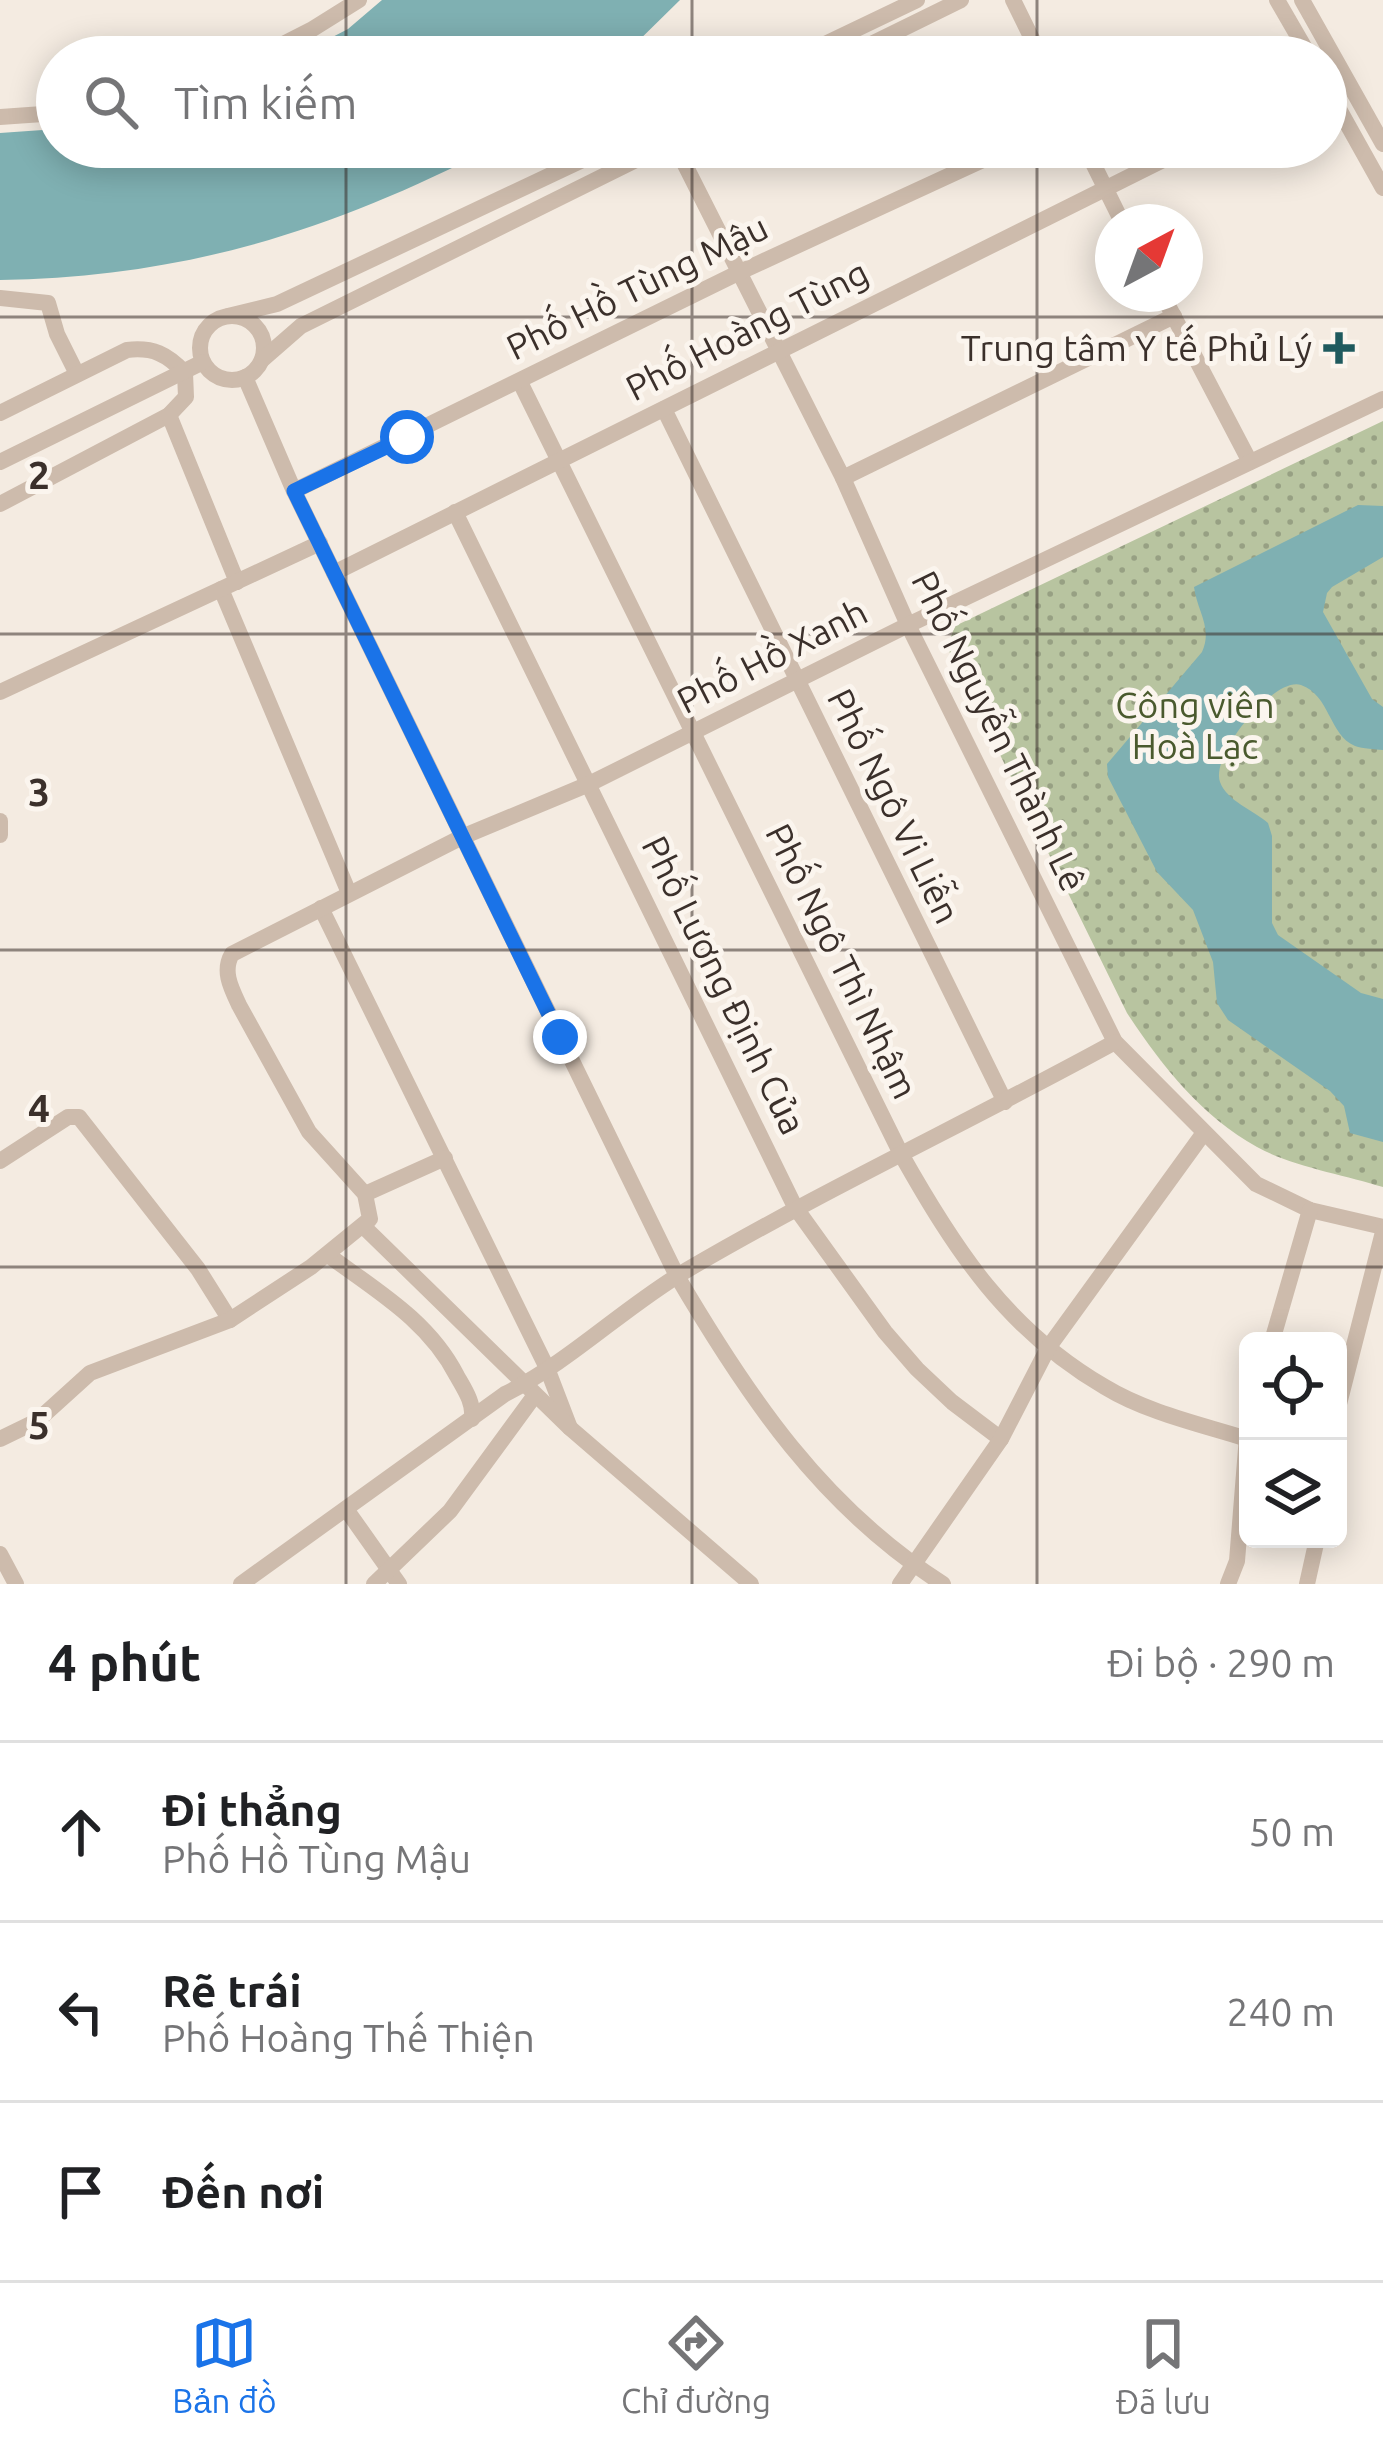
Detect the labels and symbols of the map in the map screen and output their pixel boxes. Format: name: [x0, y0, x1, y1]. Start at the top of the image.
street label: Phố Hồ Tùng Mậu: [498, 203, 774, 367]
north arrow: [1095, 204, 1203, 312]
street label: Phố Hoàng Tùng: [617, 248, 875, 408]
place label: Trung tâm Y tế Phủ Lý: [961, 324, 1312, 368]
marker: Trung tâm Y tế Phủ Lý: [1323, 332, 1355, 364]
route start: [380, 410, 434, 464]
text: 2: [28, 453, 50, 496]
street label: Phố Nguyễn Thành Lê: [904, 563, 1097, 897]
street label: Phố Hồ Xanh: [669, 588, 874, 721]
street label: Phố Ngô Vi Liễn: [820, 681, 971, 930]
park label: Công viên Hoà Lạc: [1115, 684, 1275, 766]
text: 3: [28, 770, 50, 813]
street label: Phố Ngô Thì Nhậm: [758, 815, 929, 1105]
street label: Phố Lương Định Của: [635, 828, 817, 1140]
route end: [533, 1010, 587, 1064]
text: 4: [28, 1086, 50, 1129]
text: 5: [28, 1403, 50, 1446]

